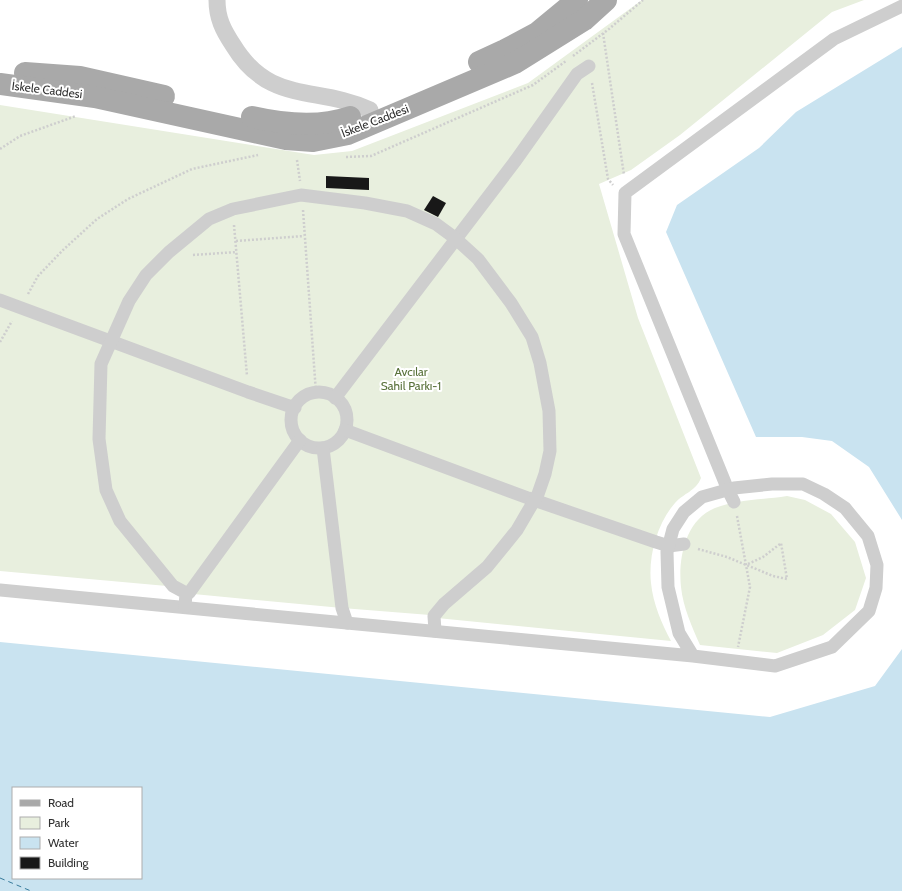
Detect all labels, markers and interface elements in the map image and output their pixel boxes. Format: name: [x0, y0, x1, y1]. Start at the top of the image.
street label: İskele Caddesi: [11, 78, 83, 101]
street label: İskele Caddesi: [339, 101, 411, 140]
park label: Avcılar Sahil Parkı-1: [381, 364, 441, 393]
legend: [12, 787, 142, 879]
text: Road: [48, 795, 74, 810]
text: Park: [48, 815, 70, 830]
text: Water: [48, 835, 79, 850]
text: Building: [48, 855, 90, 870]

